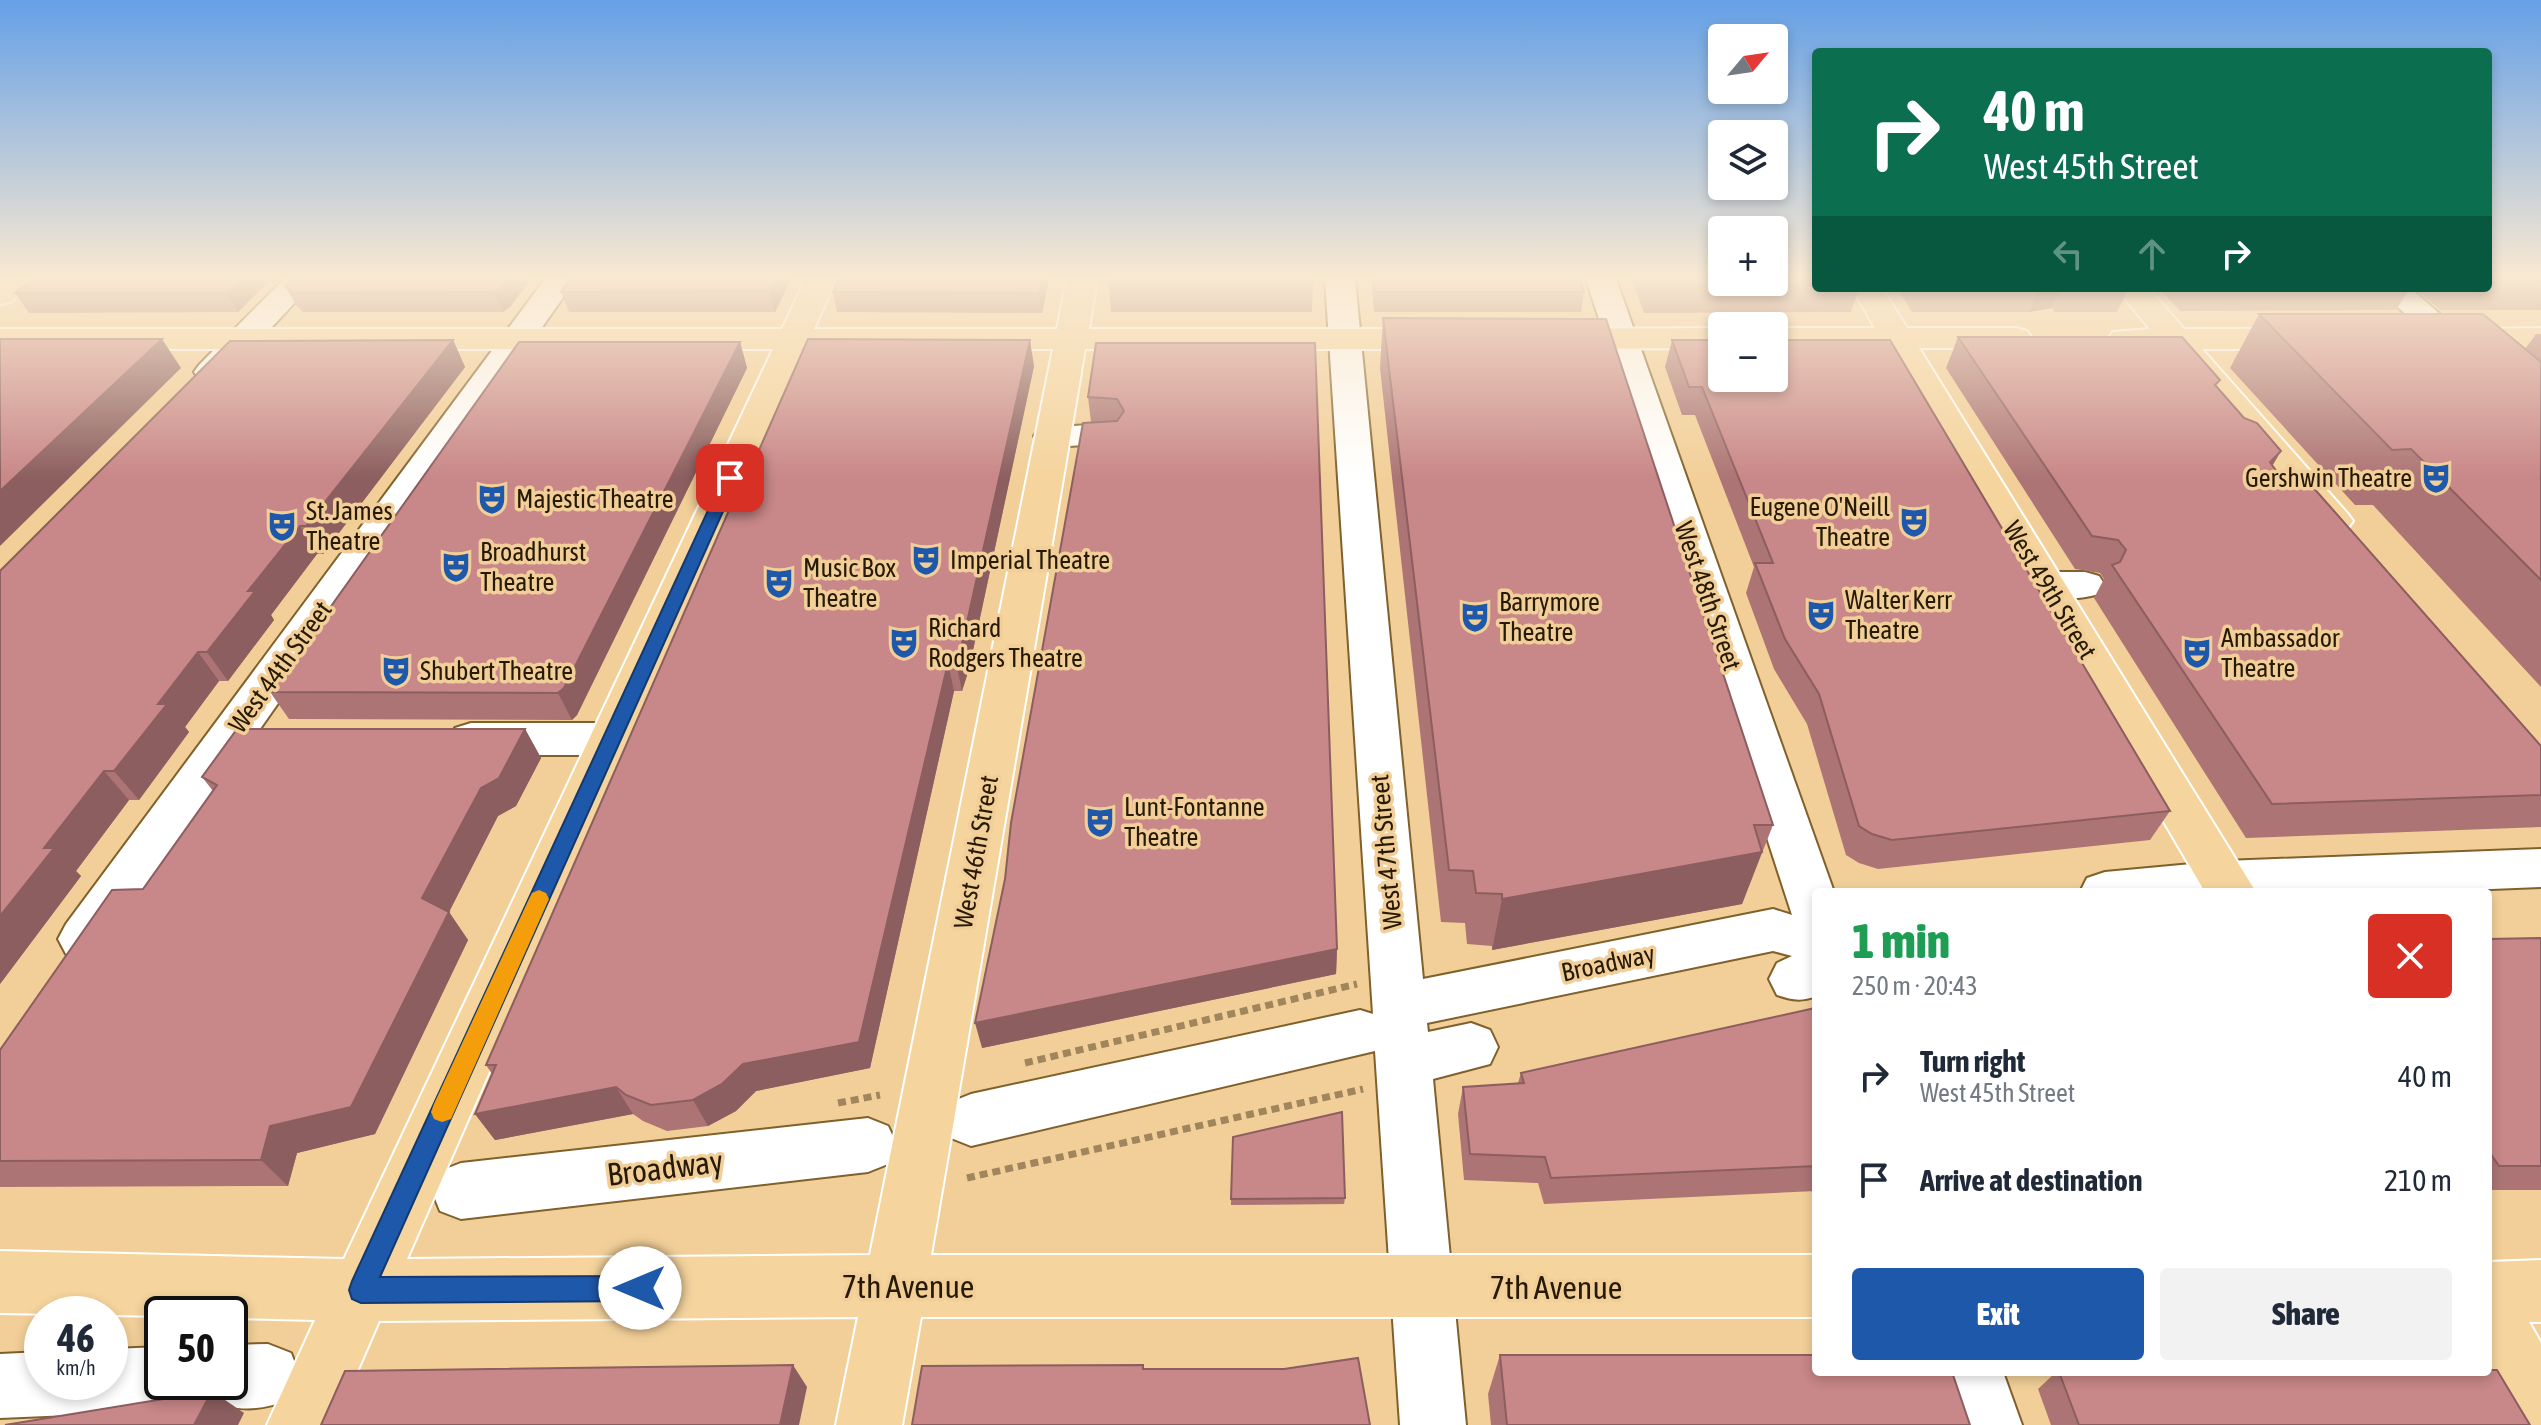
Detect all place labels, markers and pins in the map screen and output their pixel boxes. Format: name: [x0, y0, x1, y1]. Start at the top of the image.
pin: [696, 444, 764, 512]
theatre icon: Gershwin Theatre: [2419, 461, 2453, 495]
place label: Gershwin Theatre: [2245, 463, 2412, 493]
theatre icon: Majestic Theatre: [475, 482, 509, 516]
place label: Majestic Theatre: [516, 484, 673, 514]
place label: Eugene O'Neill Theatre: [1750, 492, 1890, 552]
place label: St. James Theatre: [306, 496, 393, 556]
theatre icon: Eugene O'Neill Theatre: [1897, 505, 1931, 539]
theatre icon: St. James Theatre: [265, 509, 299, 543]
place label: Broadhurst Theatre: [480, 537, 586, 597]
theatre icon: Imperial Theatre: [909, 543, 943, 577]
place label: Imperial Theatre: [950, 545, 1110, 575]
theatre icon: Broadhurst Theatre: [439, 550, 473, 584]
place label: Music Box Theatre: [803, 553, 897, 613]
theatre icon: Music Box Theatre: [762, 566, 796, 600]
place label: Walter Kerr Theatre: [1845, 585, 1952, 645]
place label: Barrymore Theatre: [1499, 587, 1600, 647]
theatre icon: Walter Kerr Theatre: [1804, 598, 1838, 632]
theatre icon: Barrymore Theatre: [1458, 600, 1492, 634]
place label: Richard Rodgers Theatre: [928, 613, 1083, 673]
place label: Ambassador Theatre: [2221, 623, 2340, 683]
theatre icon: Richard Rodgers Theatre: [887, 626, 921, 660]
theatre icon: Ambassador Theatre: [2180, 636, 2214, 670]
theatre icon: Shubert Theatre: [379, 654, 413, 688]
place label: Shubert Theatre: [420, 656, 573, 686]
place label: Lunt-Fontanne Theatre: [1124, 792, 1265, 852]
theatre icon: Lunt-Fontanne Theatre: [1083, 805, 1117, 839]

